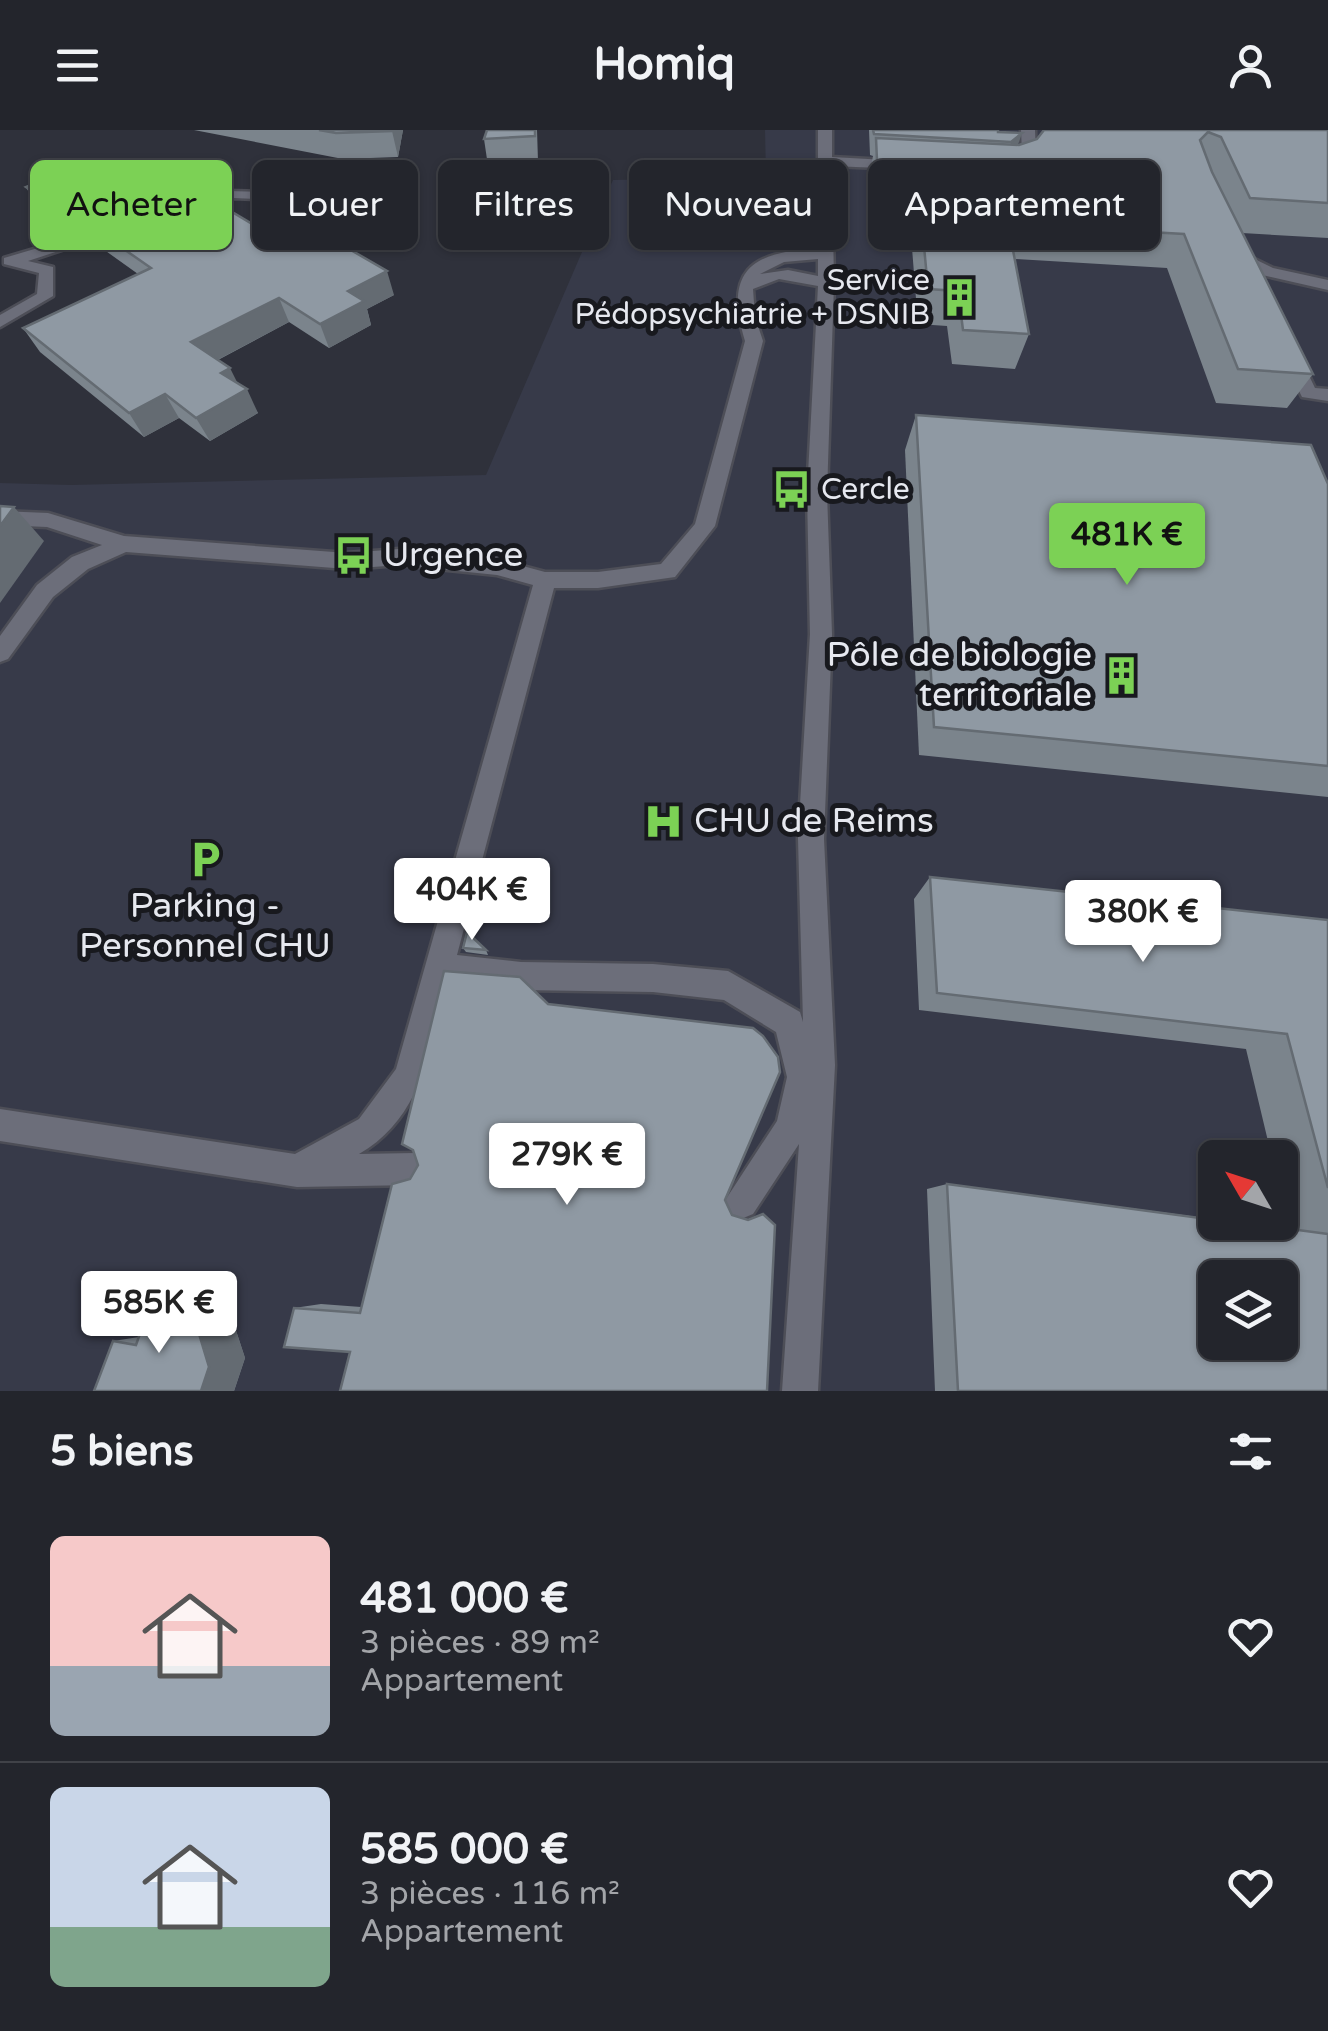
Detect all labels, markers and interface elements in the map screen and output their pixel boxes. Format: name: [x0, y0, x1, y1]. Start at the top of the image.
icon: menu: [50, 38, 105, 93]
text: Homiq: [593, 38, 735, 92]
icon: person: [1223, 38, 1278, 93]
chip: Acheter: [30, 160, 232, 250]
chip: Louer: [252, 160, 418, 250]
chip: Filtres: [438, 160, 609, 250]
chip: Nouveau: [629, 160, 848, 250]
chip: Appartement: [868, 160, 1160, 250]
place label: Service Pédopsychiatrie + DSNIB: [574, 262, 930, 333]
building icon: Service Pédopsychiatrie + DSNIB: [939, 276, 981, 318]
bus stop icon: Cercle: [770, 468, 812, 510]
place label: Cercle: [821, 471, 910, 508]
pin: 481K €: [1046, 503, 1208, 588]
text: 481K €: [1071, 516, 1183, 554]
bus stop icon: Urgence: [332, 534, 374, 576]
place label: Urgence: [383, 534, 523, 576]
place label: Pôle de biologie territoriale: [826, 634, 1092, 716]
building icon: Pôle de biologie territoriale: [1101, 654, 1143, 696]
hospital icon: CHU de Reims: [643, 800, 685, 842]
place label: CHU de Reims: [694, 800, 934, 842]
parking icon: Parking - Personnel CHU: [184, 838, 226, 880]
pin: 404K €: [391, 858, 553, 943]
text: 404K €: [416, 871, 528, 909]
pin: 380K €: [1062, 880, 1224, 965]
place label: Parking - Personnel CHU: [79, 885, 331, 967]
text: 380K €: [1087, 893, 1199, 931]
pin: 279K €: [486, 1123, 648, 1208]
text: 279K €: [511, 1136, 623, 1174]
north arrow: [1198, 1140, 1298, 1240]
map controls: [1198, 1140, 1298, 1360]
button: layers: [1198, 1260, 1298, 1360]
pin: 585K €: [78, 1271, 240, 1356]
text: 585K €: [103, 1284, 215, 1322]
icon: filters: [1223, 1424, 1278, 1479]
text: 5 biens: [50, 1426, 194, 1477]
text: 481 000 €: [360, 1573, 569, 1624]
icon: home: [130, 1576, 250, 1696]
icon: heart: [1223, 1609, 1278, 1664]
text: 3 pièces · 89 m²: [360, 1624, 600, 1662]
text: Appartement: [360, 1662, 563, 1700]
text: 585 000 €: [360, 1824, 569, 1875]
icon: home: [130, 1827, 250, 1947]
icon: heart: [1223, 1860, 1278, 1915]
text: 3 pièces · 116 m²: [360, 1875, 620, 1913]
text: Appartement: [360, 1913, 563, 1951]

